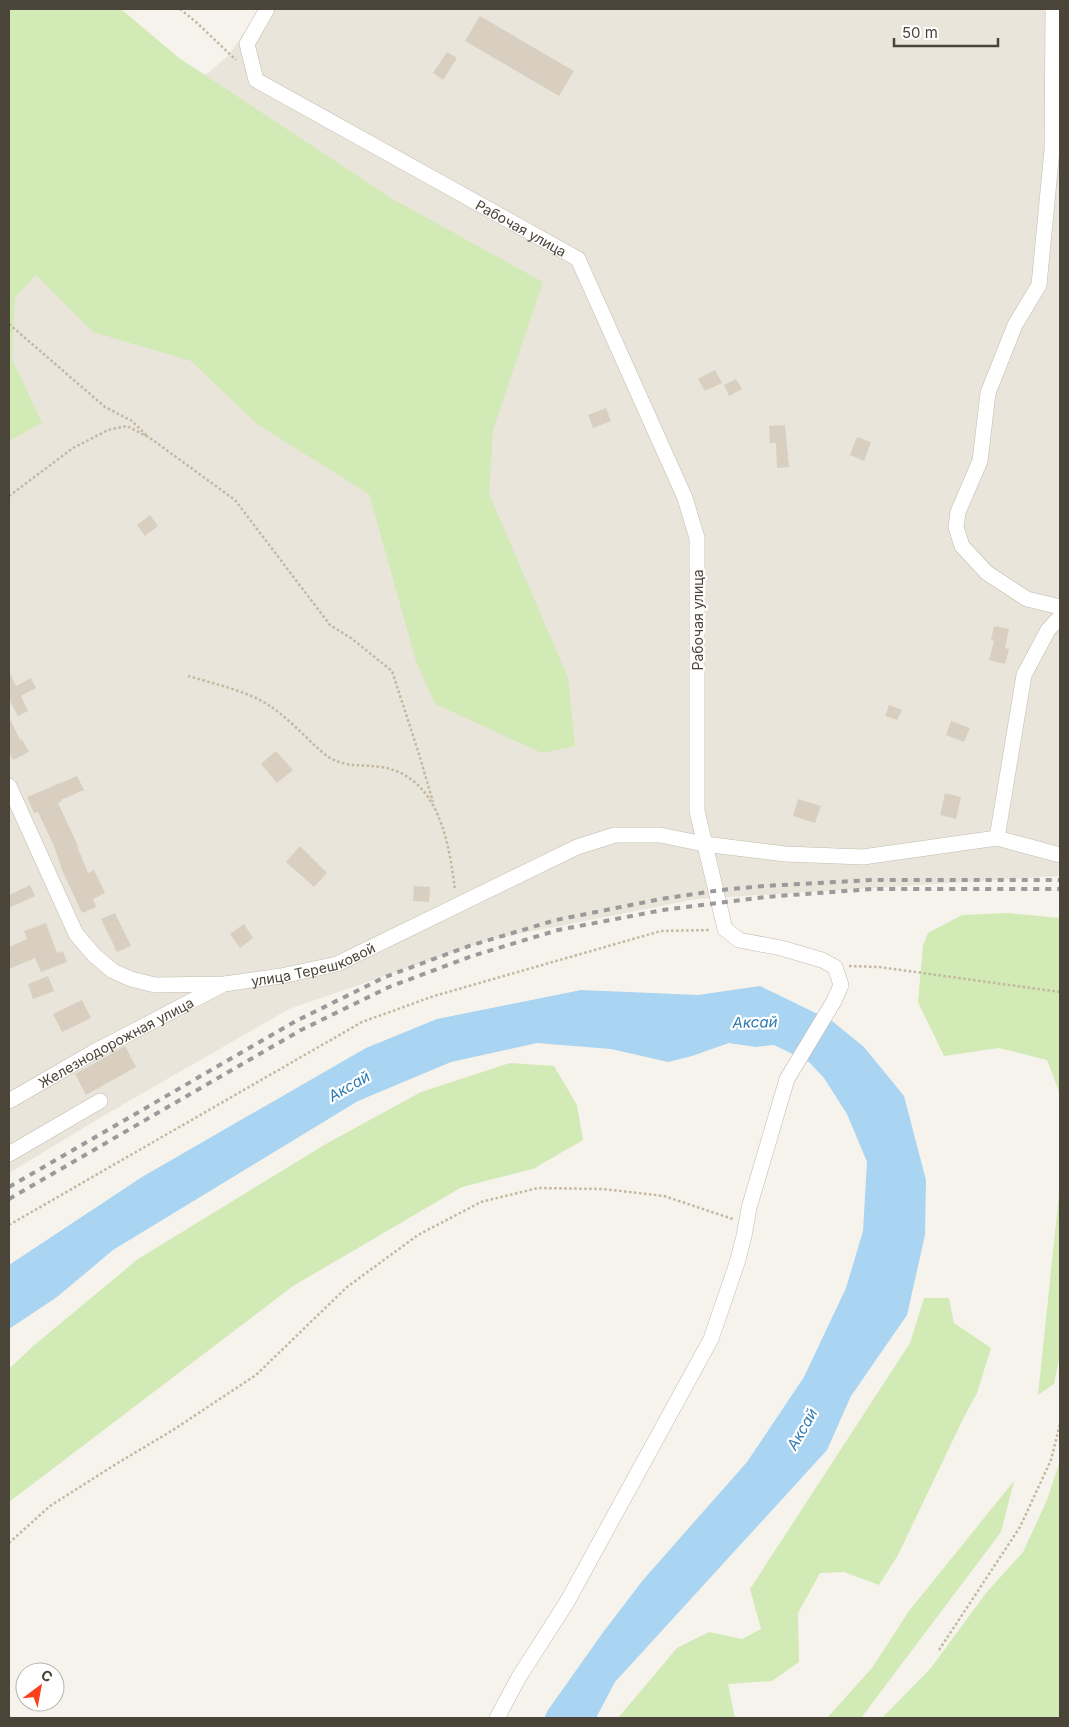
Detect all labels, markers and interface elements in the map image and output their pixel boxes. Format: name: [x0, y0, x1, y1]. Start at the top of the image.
scale bar: [894, 15, 998, 47]
text: 50 m: [902, 23, 938, 42]
street label: Рабочая улица: [473, 195, 570, 260]
street label: Рабочая улица: [689, 569, 706, 671]
street label: улица Терешковой: [250, 938, 378, 989]
street label: Железнодорожная улица: [35, 993, 196, 1091]
water label: Аксай: [731, 1012, 778, 1032]
water label: Аксай: [324, 1066, 373, 1106]
water label: Аксай: [782, 1405, 822, 1454]
north arrow: [15, 1662, 65, 1712]
text: С: [38, 1666, 56, 1686]

